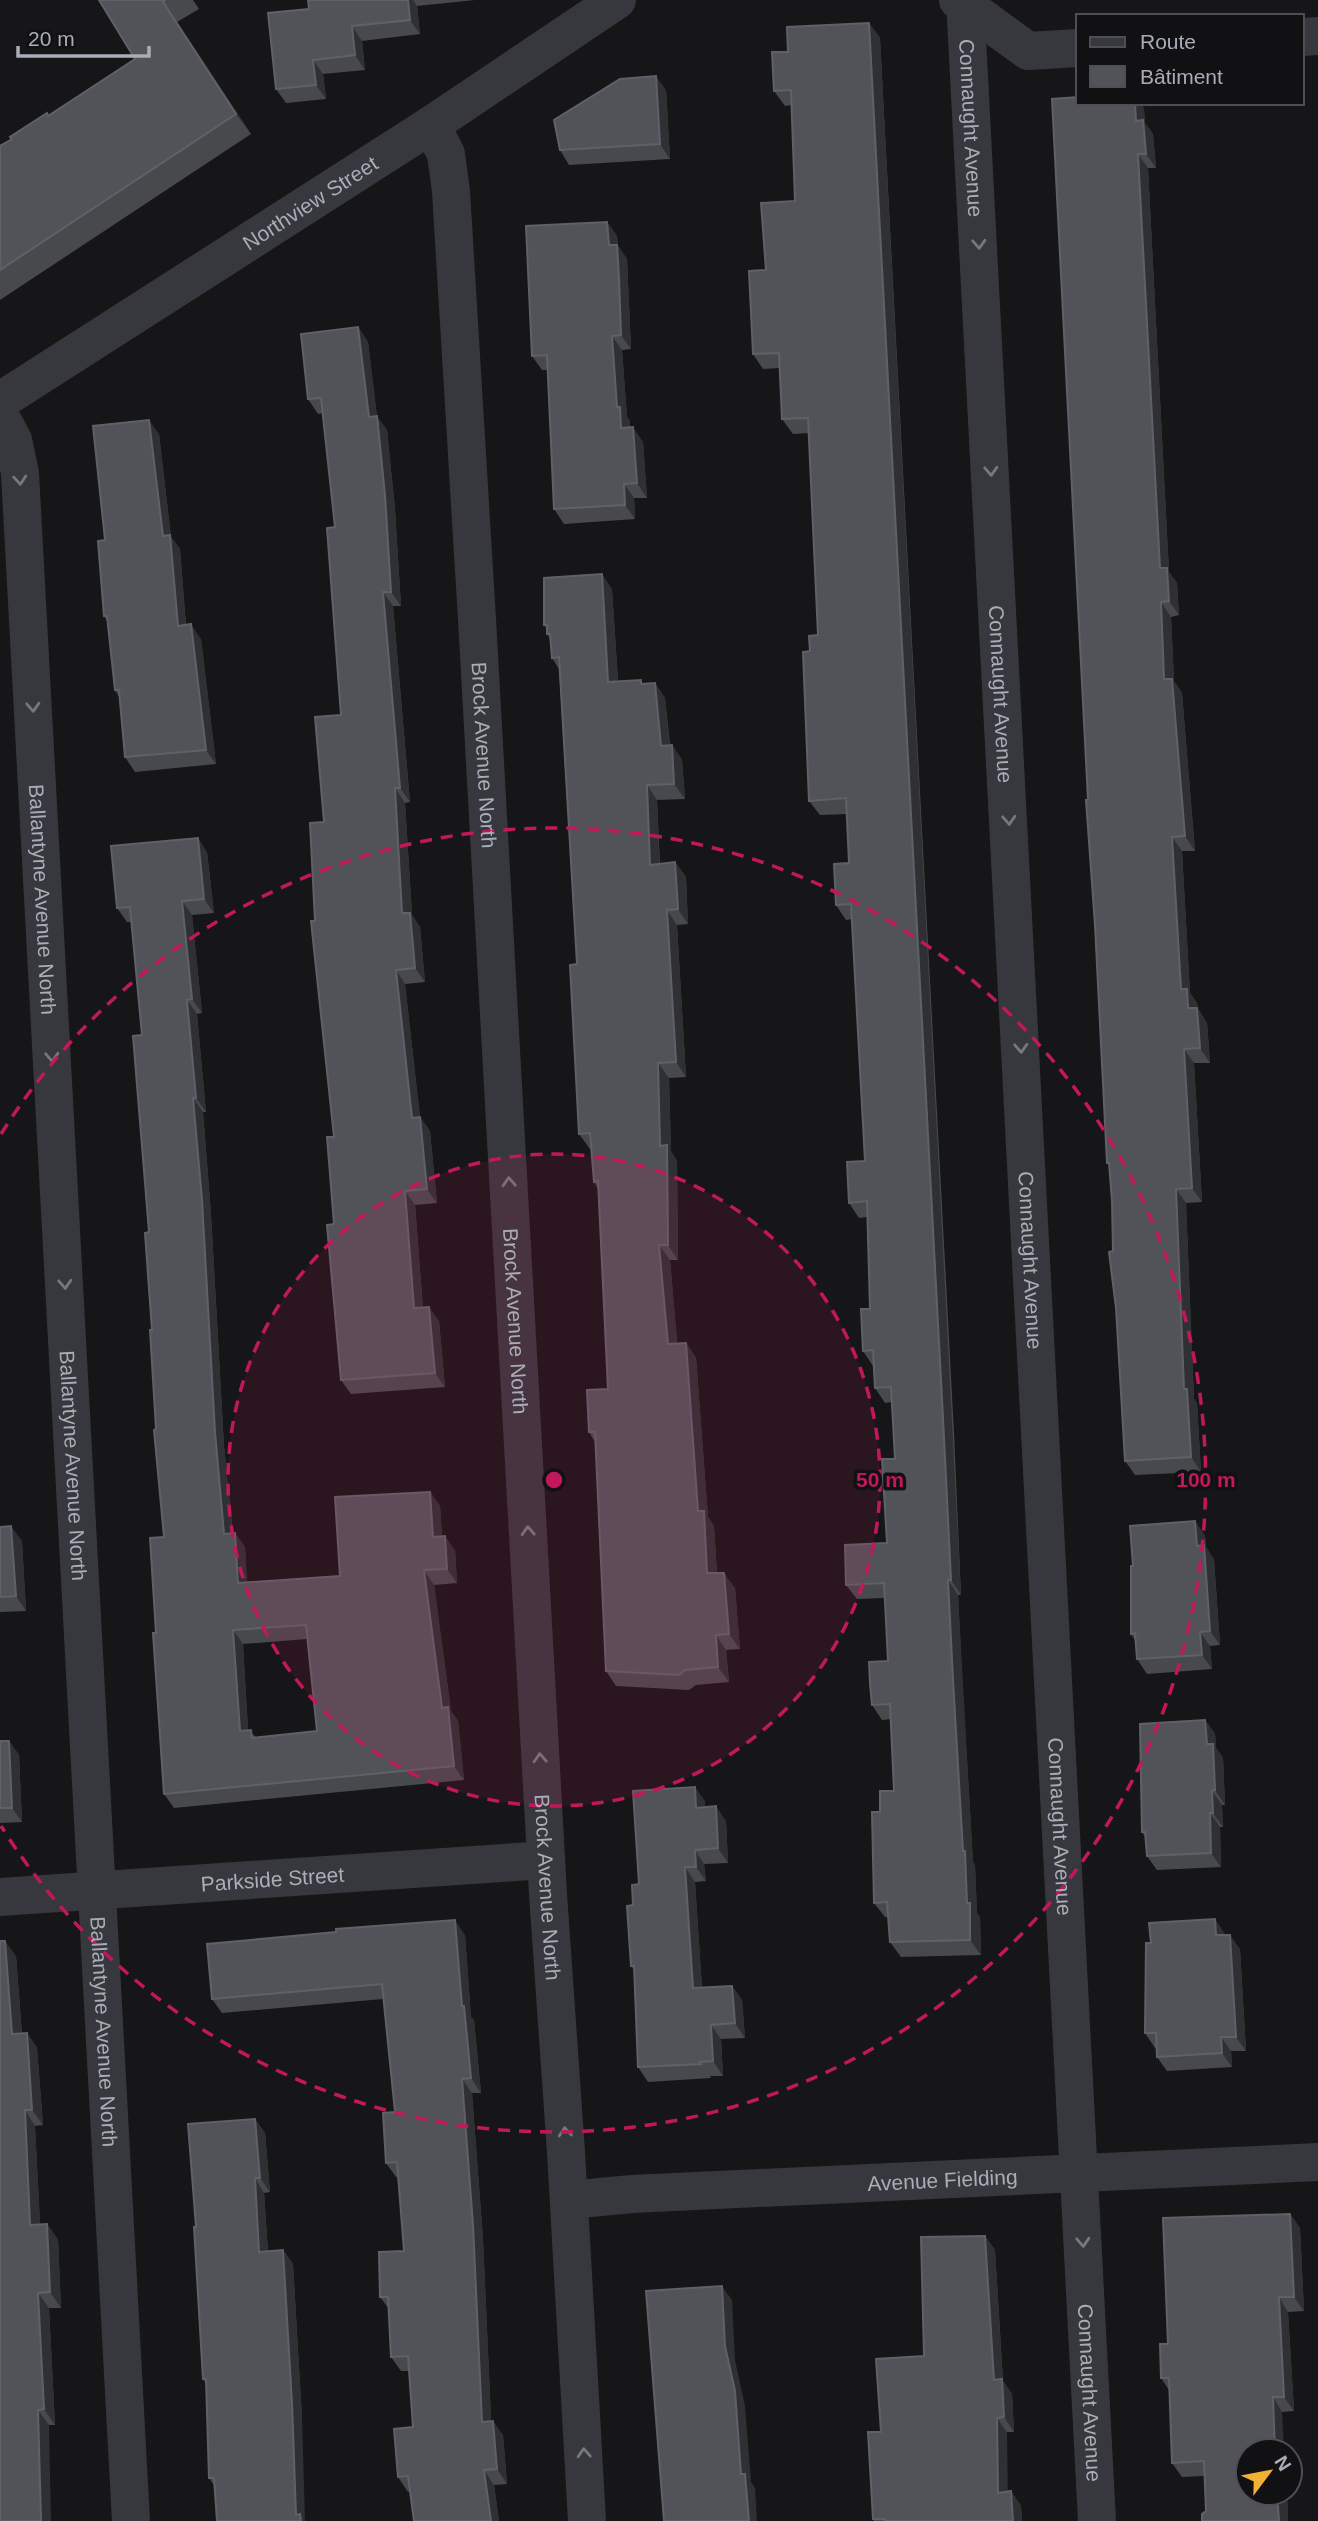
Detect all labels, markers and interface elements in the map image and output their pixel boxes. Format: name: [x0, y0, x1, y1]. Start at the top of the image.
scale bar: [18, 14, 149, 58]
legend: [1076, 14, 1304, 105]
text: 20 m: [28, 27, 75, 50]
text: Route: [1140, 30, 1196, 53]
street label: Connaught Avenue: [956, 38, 988, 218]
text: Bâtiment: [1140, 65, 1223, 88]
street label: Northview Street: [238, 151, 382, 254]
one-way arrow: [971, 238, 986, 249]
one-way arrow: [983, 466, 998, 477]
one-way arrow: [12, 475, 27, 486]
street label: Connaught Avenue: [985, 604, 1017, 784]
street label: Brock Avenue North: [468, 661, 501, 849]
one-way arrow: [25, 702, 40, 713]
street label: Ballantyne Avenue North: [25, 783, 61, 1015]
one-way arrow: [1001, 815, 1016, 826]
one-way arrow: [1013, 1042, 1028, 1053]
one-way arrow: [45, 1051, 60, 1062]
street label: Connaught Avenue: [1015, 1171, 1047, 1350]
one-way arrow: [502, 1176, 517, 1187]
street label: Brock Avenue North: [499, 1227, 533, 1415]
one-way arrow: [58, 1278, 73, 1289]
street label: Ballantyne Avenue North: [56, 1350, 92, 1581]
centre of rings: [542, 1468, 566, 1492]
text: 50 m: [856, 1468, 904, 1491]
text: 100 m: [1176, 1468, 1236, 1491]
one-way arrow: [521, 1525, 536, 1536]
street label: Connaught Avenue: [1044, 1737, 1077, 1916]
one-way arrow: [533, 1753, 548, 1764]
street label: Brock Avenue North: [531, 1794, 565, 1981]
street label: Parkside Street: [200, 1862, 345, 1895]
street label: Ballantyne Avenue North: [87, 1916, 122, 2148]
one-way arrow: [558, 2126, 573, 2137]
street label: Avenue Fielding: [867, 2165, 1018, 2195]
one-way arrow: [1075, 2236, 1090, 2247]
street label: Connaught Avenue: [1074, 2303, 1106, 2482]
north arrow: [1234, 2437, 1304, 2507]
one-way arrow: [576, 2447, 591, 2458]
text: N: [1270, 2452, 1296, 2475]

